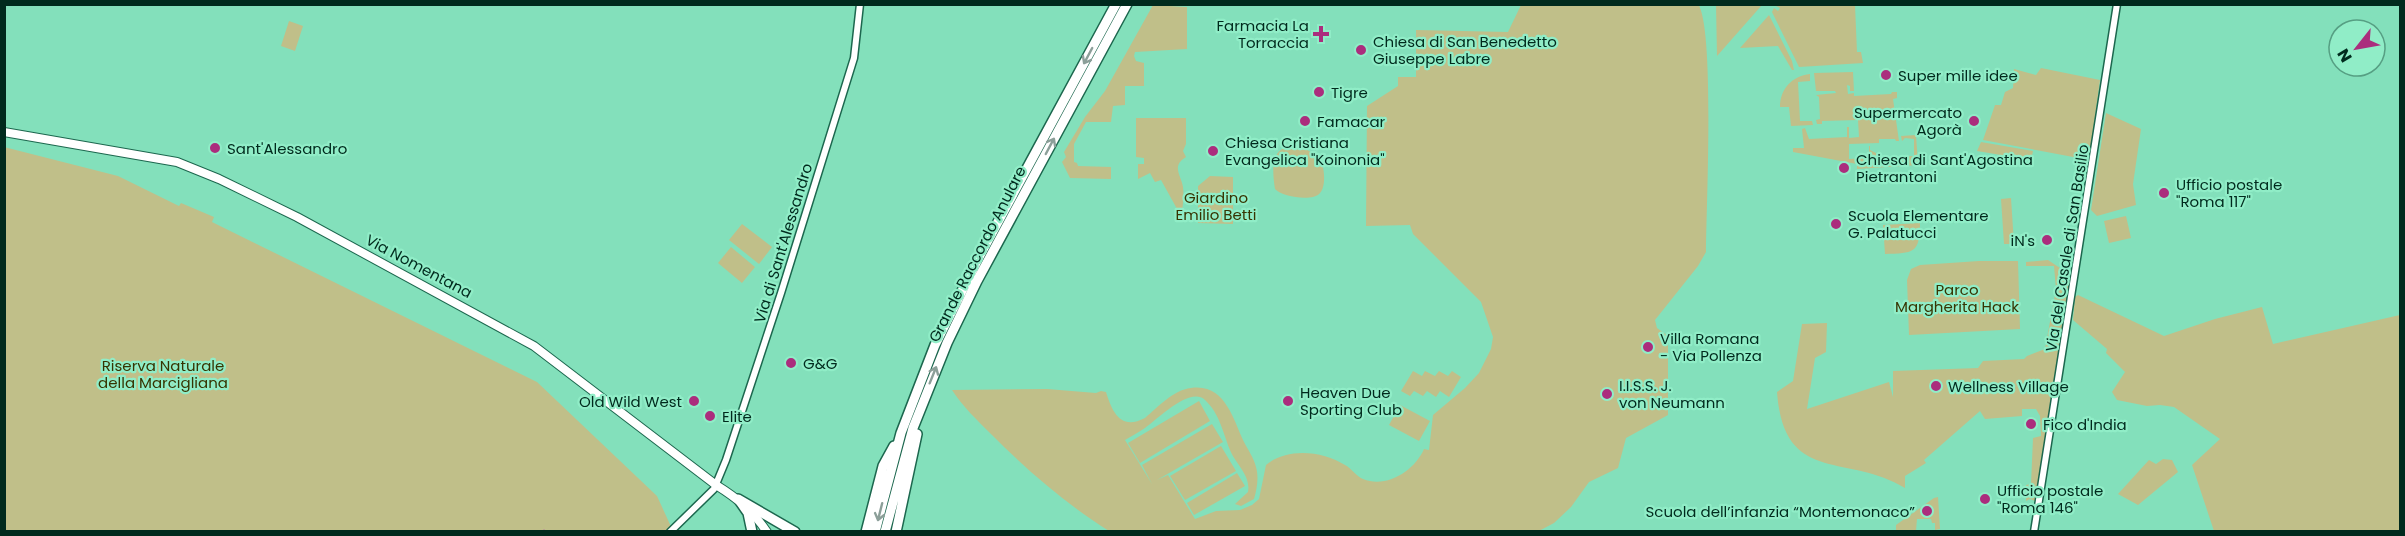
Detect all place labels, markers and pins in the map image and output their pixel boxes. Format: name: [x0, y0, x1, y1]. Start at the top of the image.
place label: Farmacia La Torraccia: [1217, 15, 1309, 53]
marker: Farmacia La Torraccia: [1314, 27, 1328, 41]
place label: Chiesa di San Benedetto Giuseppe Labre: [1373, 31, 1557, 69]
marker: Chiesa di San Benedetto Giuseppe Labre: [1354, 43, 1368, 57]
place label: Super mille idee: [1898, 65, 2018, 86]
marker: Super mille idee: [1879, 68, 1893, 82]
place label: Tigre: [1331, 82, 1368, 103]
marker: Tigre: [1312, 85, 1326, 99]
place label: Supermercato Agorà: [1854, 102, 1962, 140]
place label: Famacar: [1317, 111, 1386, 132]
marker: Famacar: [1298, 114, 1312, 128]
marker: Supermercato Agorà: [1967, 114, 1981, 128]
place label: Chiesa Cristiana Evangelica "Koinonia": [1225, 132, 1385, 170]
place label: Sant'Alessandro: [227, 138, 347, 159]
marker: Sant'Alessandro: [208, 141, 222, 155]
marker: Chiesa Cristiana Evangelica "Koinonia": [1206, 144, 1220, 158]
place label: Chiesa di Sant'Agostina Pietrantoni: [1856, 149, 2033, 187]
marker: Chiesa di Sant'Agostina Pietrantoni: [1837, 161, 1851, 175]
place label: Ufficio postale "Roma 117": [2176, 174, 2282, 212]
marker: Ufficio postale "Roma 117": [2157, 186, 2171, 200]
place label: Scuola Elementare G. Palatucci: [1848, 205, 1988, 243]
marker: Scuola Elementare G. Palatucci: [1829, 217, 1843, 231]
place label: iN's: [2011, 230, 2035, 251]
marker: iN's: [2040, 233, 2054, 247]
place label: Villa Romana - Via Pollenza: [1660, 328, 1762, 366]
marker: Villa Romana - Via Pollenza: [1641, 340, 1655, 354]
place label: G&G: [803, 353, 838, 374]
marker: G&G: [784, 356, 798, 370]
place label: I.I.S.S. J. von Neumann: [1619, 375, 1725, 413]
place label: Wellness Village: [1948, 376, 2069, 397]
marker: Wellness Village: [1929, 379, 1943, 393]
place label: Heaven Due Sporting Club: [1300, 382, 1402, 420]
marker: I.I.S.S. J. von Neumann: [1600, 387, 1614, 401]
place label: Old Wild West: [579, 391, 682, 412]
marker: Old Wild West: [687, 394, 701, 408]
marker: Heaven Due Sporting Club: [1281, 394, 1295, 408]
place label: Elite: [722, 406, 752, 427]
marker: Elite: [703, 409, 717, 423]
place label: Fico d'India: [2043, 414, 2127, 435]
marker: Fico d'India: [2024, 417, 2038, 431]
place label: Ufficio postale "Roma 146": [1997, 480, 2103, 518]
marker: Ufficio postale "Roma 146": [1978, 492, 1992, 506]
place label: Scuola dell’infanzia “Montemonaco”: [1646, 501, 1915, 522]
marker: Scuola dell’infanzia “Montemonaco”: [1920, 504, 1934, 518]

